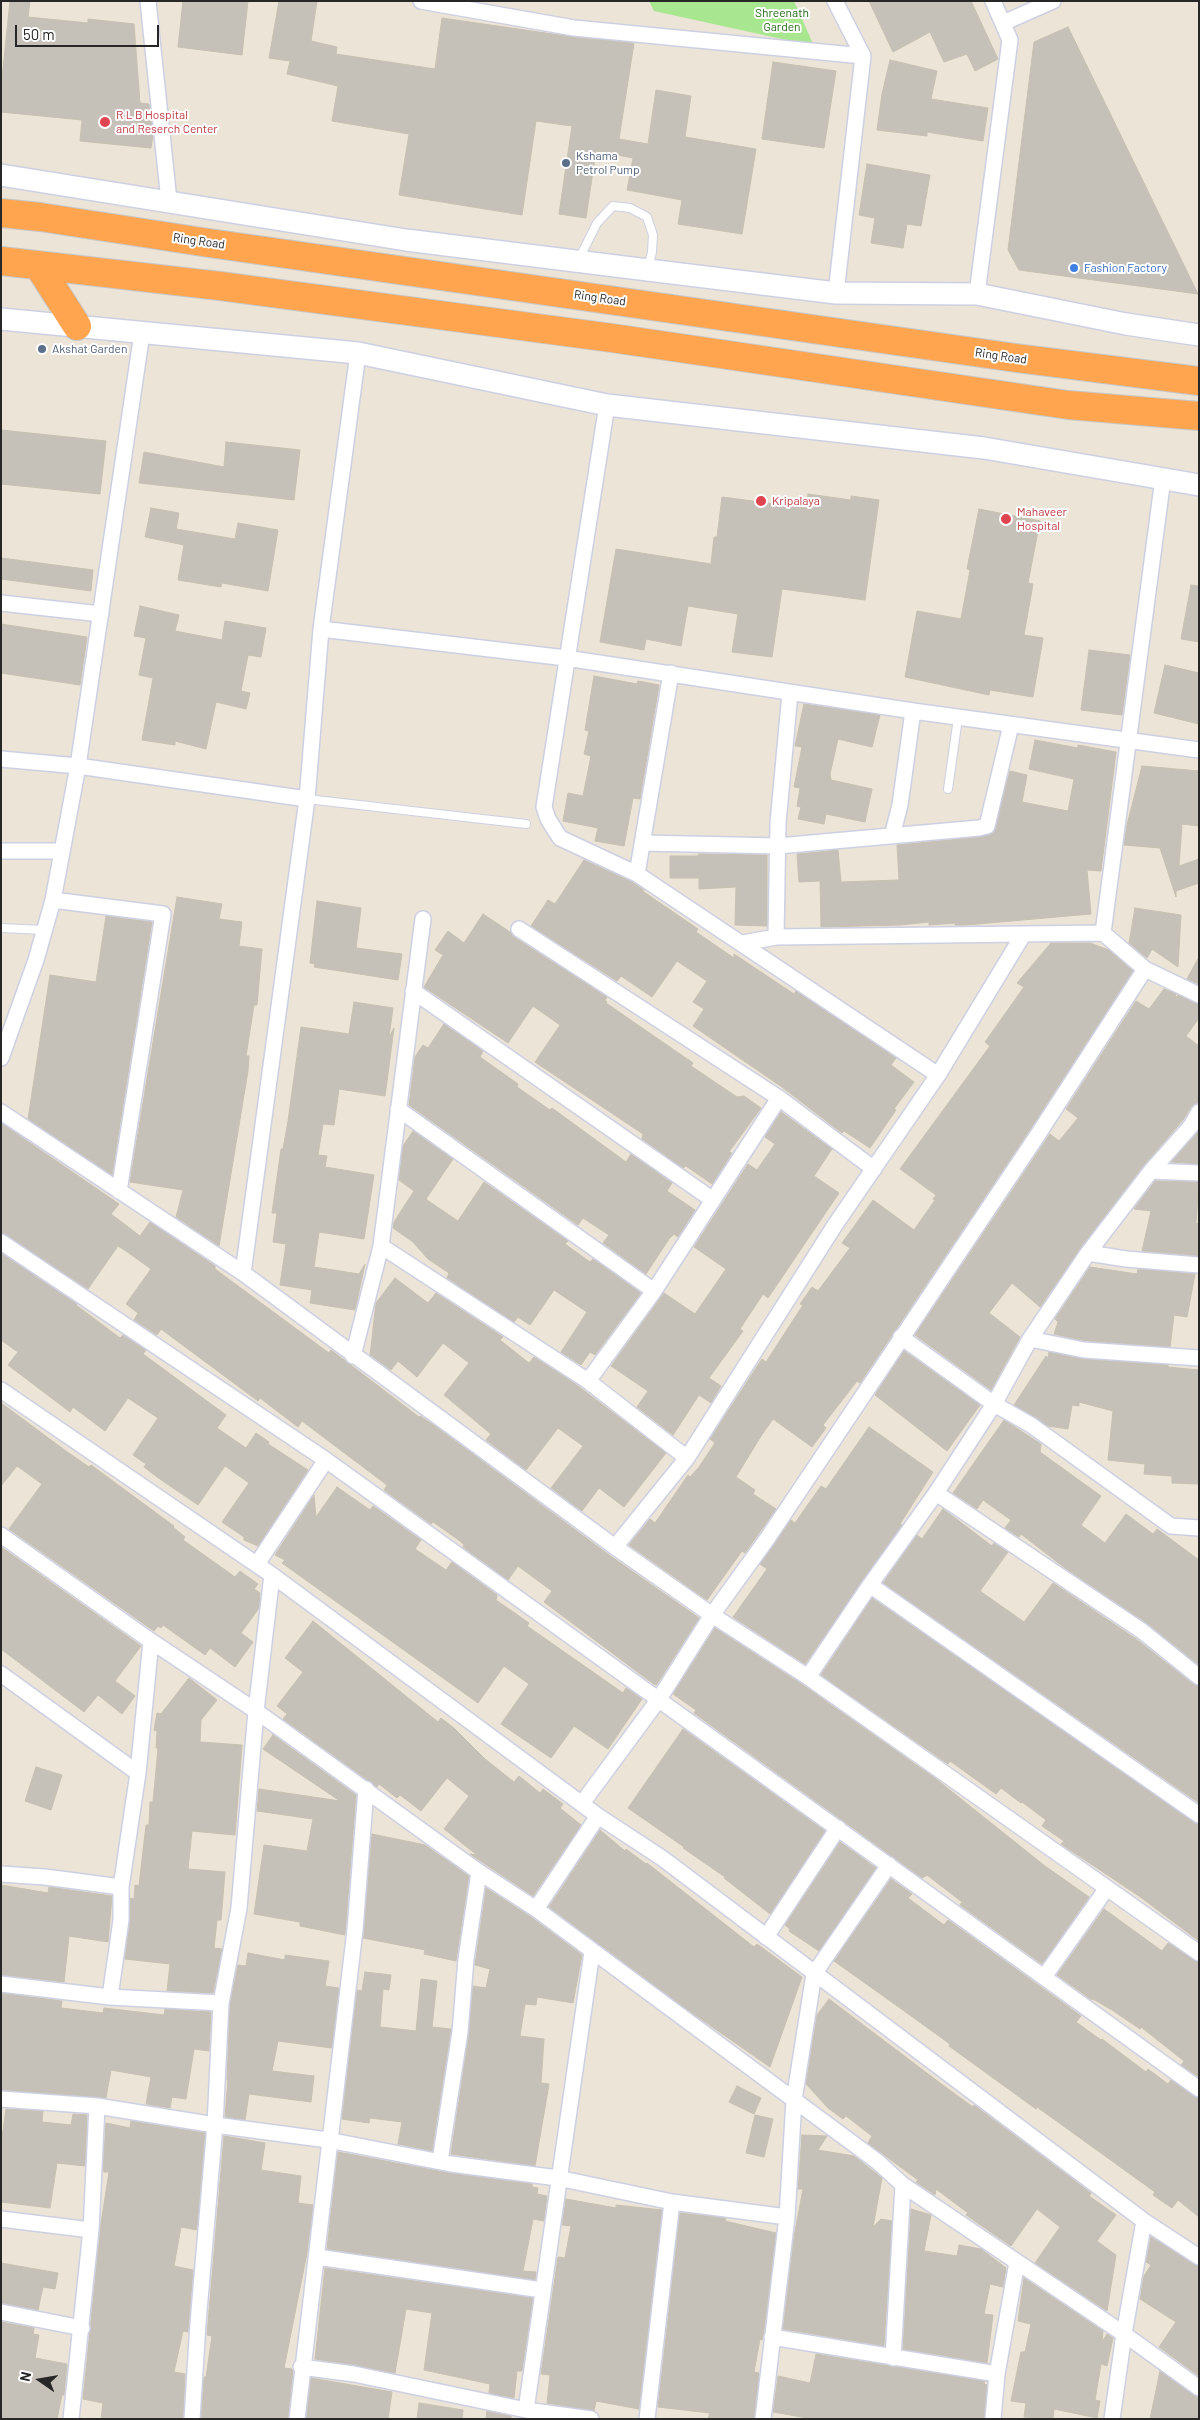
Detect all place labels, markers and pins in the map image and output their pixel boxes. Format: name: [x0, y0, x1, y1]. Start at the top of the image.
place label: R L B Hospital and Reserch Center: [116, 108, 218, 136]
marker: R L B Hospital and Reserch Center: [98, 115, 112, 129]
place label: Kshama Petrol Pump: [576, 149, 640, 177]
marker: Kshama Petrol Pump: [560, 157, 572, 169]
place label: Fashion Factory: [1084, 261, 1167, 275]
marker: Fashion Factory: [1068, 262, 1080, 274]
place label: Akshat Garden: [52, 342, 127, 356]
marker: Akshat Garden: [36, 343, 48, 355]
marker: Kripalaya: [754, 494, 768, 508]
place label: Kripalaya: [772, 494, 820, 508]
place label: Mahaveer Hospital: [1017, 505, 1067, 533]
marker: Mahaveer Hospital: [999, 512, 1013, 526]

